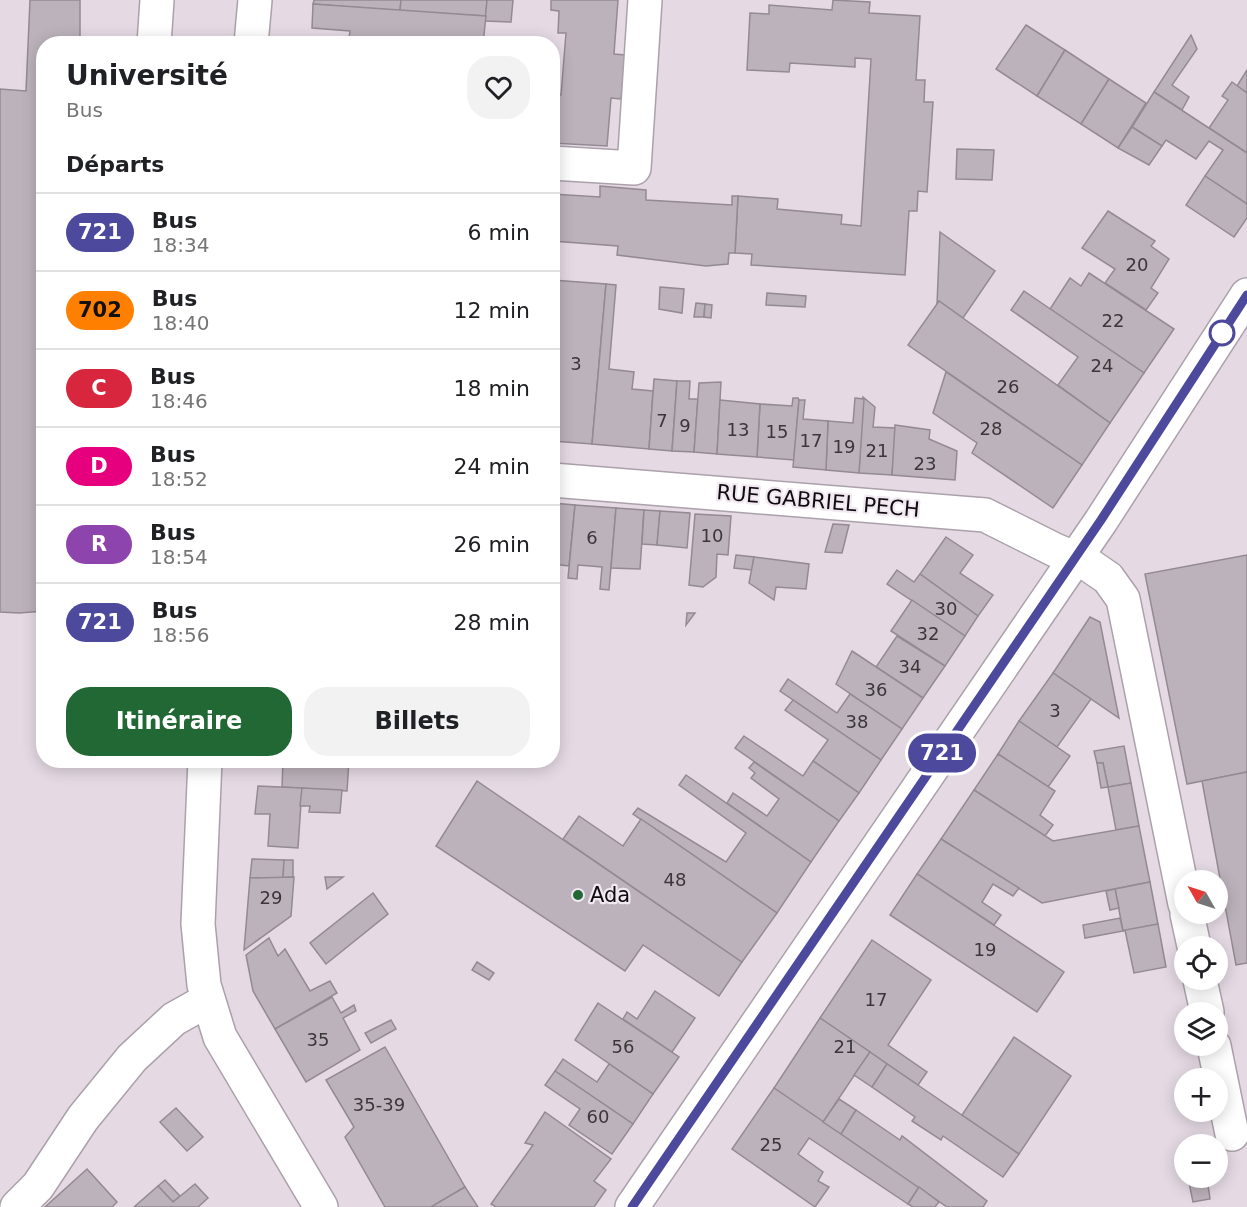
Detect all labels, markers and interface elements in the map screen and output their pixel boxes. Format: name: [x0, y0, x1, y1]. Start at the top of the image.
button: heart: [467, 56, 530, 119]
text: Université: [66, 59, 228, 92]
text: Bus: [66, 98, 103, 122]
text: Départs: [66, 152, 164, 177]
text: Bus: [152, 208, 197, 233]
text: 721: [78, 220, 122, 244]
text: 6 min: [468, 220, 530, 245]
text: 18:34: [152, 233, 209, 257]
house number: 20: [1126, 254, 1148, 275]
text: Bus: [152, 286, 197, 311]
text: 702: [78, 298, 122, 322]
text: 12 min: [454, 298, 530, 323]
house number: 22: [1102, 310, 1124, 331]
text: 18:40: [152, 311, 209, 335]
unlabelled marker: [1209, 320, 1235, 346]
house number: 3: [570, 353, 582, 374]
house number: 24: [1091, 355, 1113, 376]
text: Bus: [150, 364, 196, 389]
text: C: [91, 376, 107, 400]
text: 18 min: [454, 376, 530, 401]
house number: 26: [997, 376, 1019, 397]
text: 18:46: [150, 389, 208, 413]
house number: 7: [656, 410, 668, 431]
house number: 9: [679, 415, 691, 436]
house number: 28: [980, 418, 1002, 439]
house number: 13: [727, 419, 749, 440]
house number: 15: [766, 421, 788, 442]
house number: 17: [800, 430, 822, 451]
house number: 19: [833, 436, 855, 457]
house number: 21: [866, 440, 888, 461]
text: Bus: [150, 442, 196, 467]
house number: 23: [914, 453, 936, 474]
text: D: [90, 454, 108, 478]
text: 24 min: [454, 454, 530, 479]
text: 18:52: [150, 467, 208, 491]
street label: RUE GABRIEL PECH: [715, 480, 921, 522]
text: Bus: [150, 520, 196, 545]
house number: 10: [701, 525, 723, 546]
house number: 6: [586, 527, 598, 548]
text: R: [91, 532, 107, 556]
text: 26 min: [454, 532, 530, 557]
text: 18:54: [150, 545, 208, 569]
text: Bus: [152, 598, 197, 623]
house number: 30: [935, 598, 957, 619]
text: 721: [78, 610, 122, 634]
text: 28 min: [454, 610, 530, 635]
text: 18:56: [152, 623, 209, 647]
house number: 32: [917, 623, 939, 644]
house number: 34: [899, 656, 921, 677]
house number: 36: [865, 679, 887, 700]
button: Itinéraire: [66, 687, 292, 756]
button: Billets: [304, 687, 530, 756]
house number: 3: [1049, 700, 1061, 721]
house number: 38: [846, 711, 868, 732]
line badge: 721: [908, 734, 976, 772]
text: 721: [920, 741, 964, 765]
house number: 48: [664, 869, 686, 890]
north arrow: [1174, 870, 1228, 924]
map controls: [1174, 870, 1228, 1188]
place label: Ada: [590, 883, 630, 907]
house number: 29: [260, 887, 282, 908]
marker: Ada: [571, 888, 585, 902]
button: locate: [1174, 936, 1228, 990]
house number: 19: [974, 939, 996, 960]
house number: 17: [865, 989, 887, 1010]
button: layers: [1174, 1002, 1228, 1056]
house number: 35: [307, 1029, 329, 1050]
house number: 56: [612, 1036, 634, 1057]
house number: 21: [834, 1036, 856, 1057]
button: +: [1174, 1068, 1228, 1122]
house number: 35-39: [353, 1094, 405, 1115]
house number: 60: [587, 1106, 609, 1127]
house number: 25: [760, 1134, 782, 1155]
button: −: [1174, 1134, 1228, 1188]

